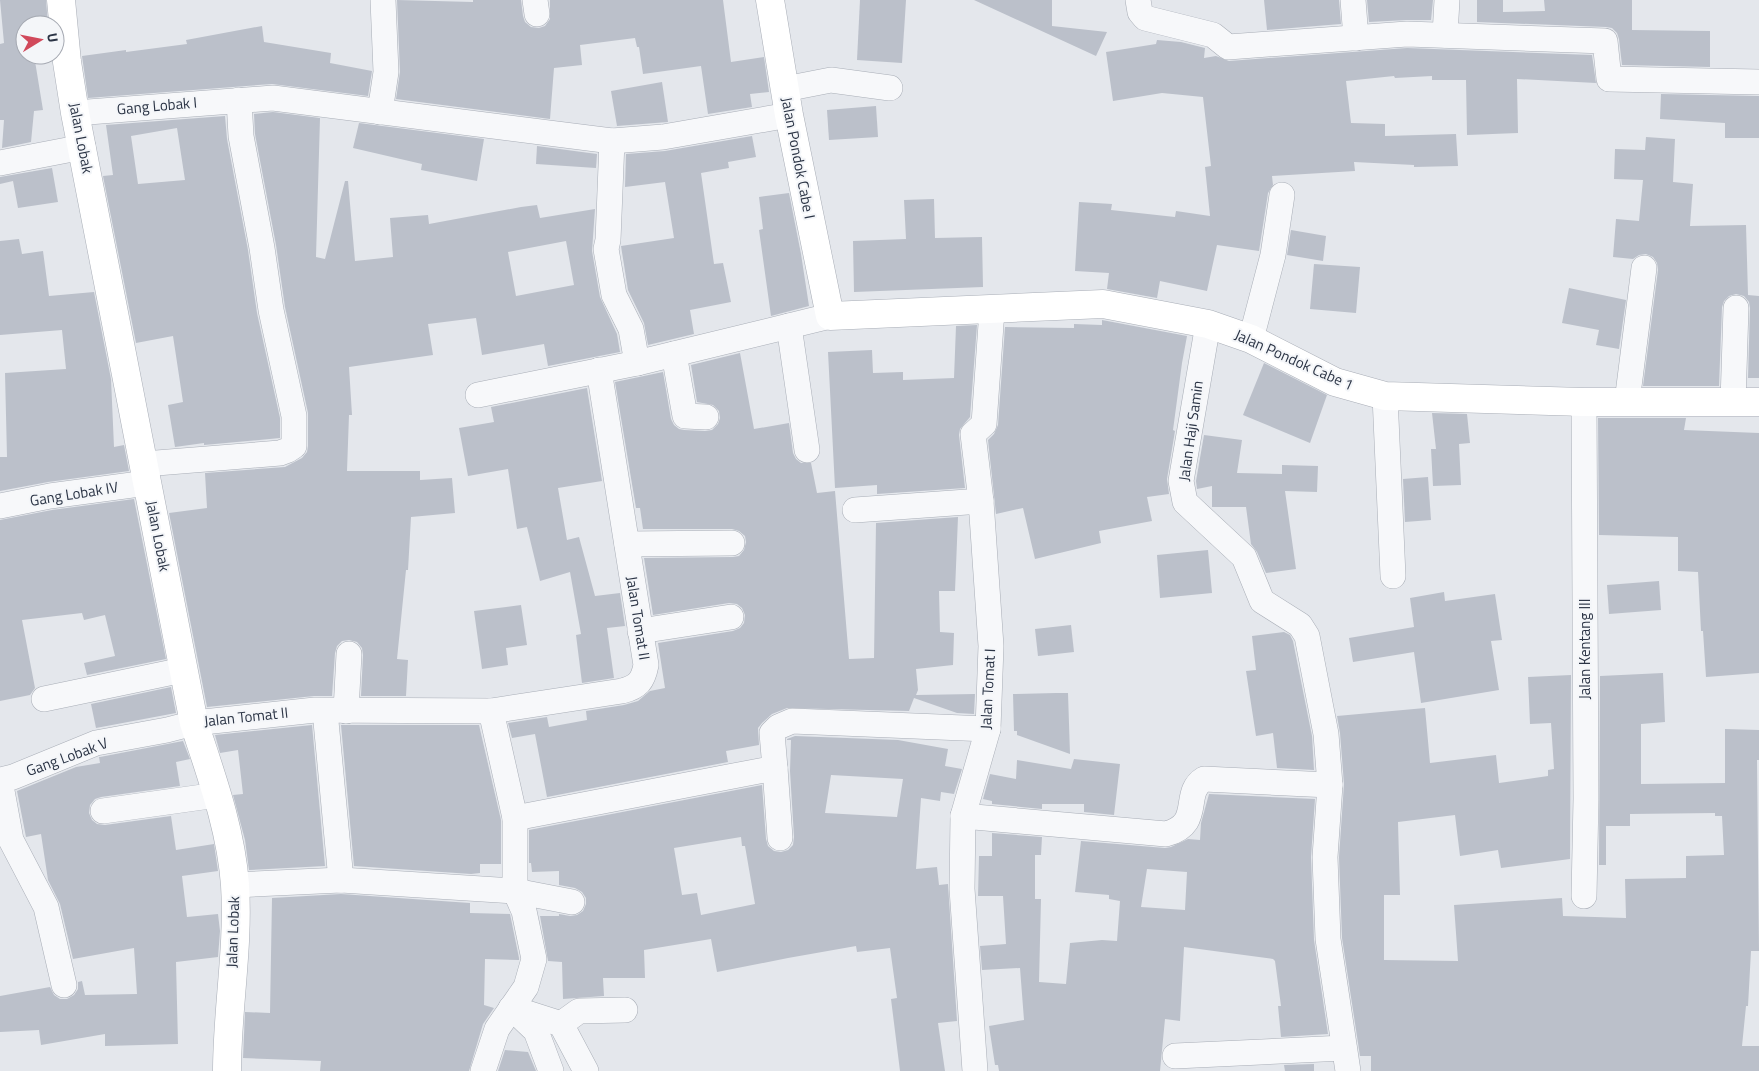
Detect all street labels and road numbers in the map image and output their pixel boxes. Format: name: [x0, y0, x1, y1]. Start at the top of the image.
street label: Gang Lobak I: [116, 91, 198, 120]
street label: Jalan Pondok Cabe I: [775, 95, 822, 221]
street label: Jalan Lobak: [63, 100, 100, 175]
street label: Jalan Pondok Cabe 1: [1231, 323, 1357, 396]
street label: Jalan Haji Samin: [1172, 379, 1209, 483]
street label: Gang Lobak IV: [28, 475, 120, 512]
street label: Jalan Lobak: [140, 498, 177, 573]
street label: Jalan Tomat II: [621, 574, 656, 662]
street label: Jalan Kentang III: [1573, 599, 1596, 700]
street label: Jalan Tomat I: [974, 648, 1001, 730]
street label: Jalan Tomat II: [203, 701, 289, 732]
street label: Gang Lobak V: [23, 731, 111, 782]
street label: Jalan Lobak: [220, 896, 245, 968]

